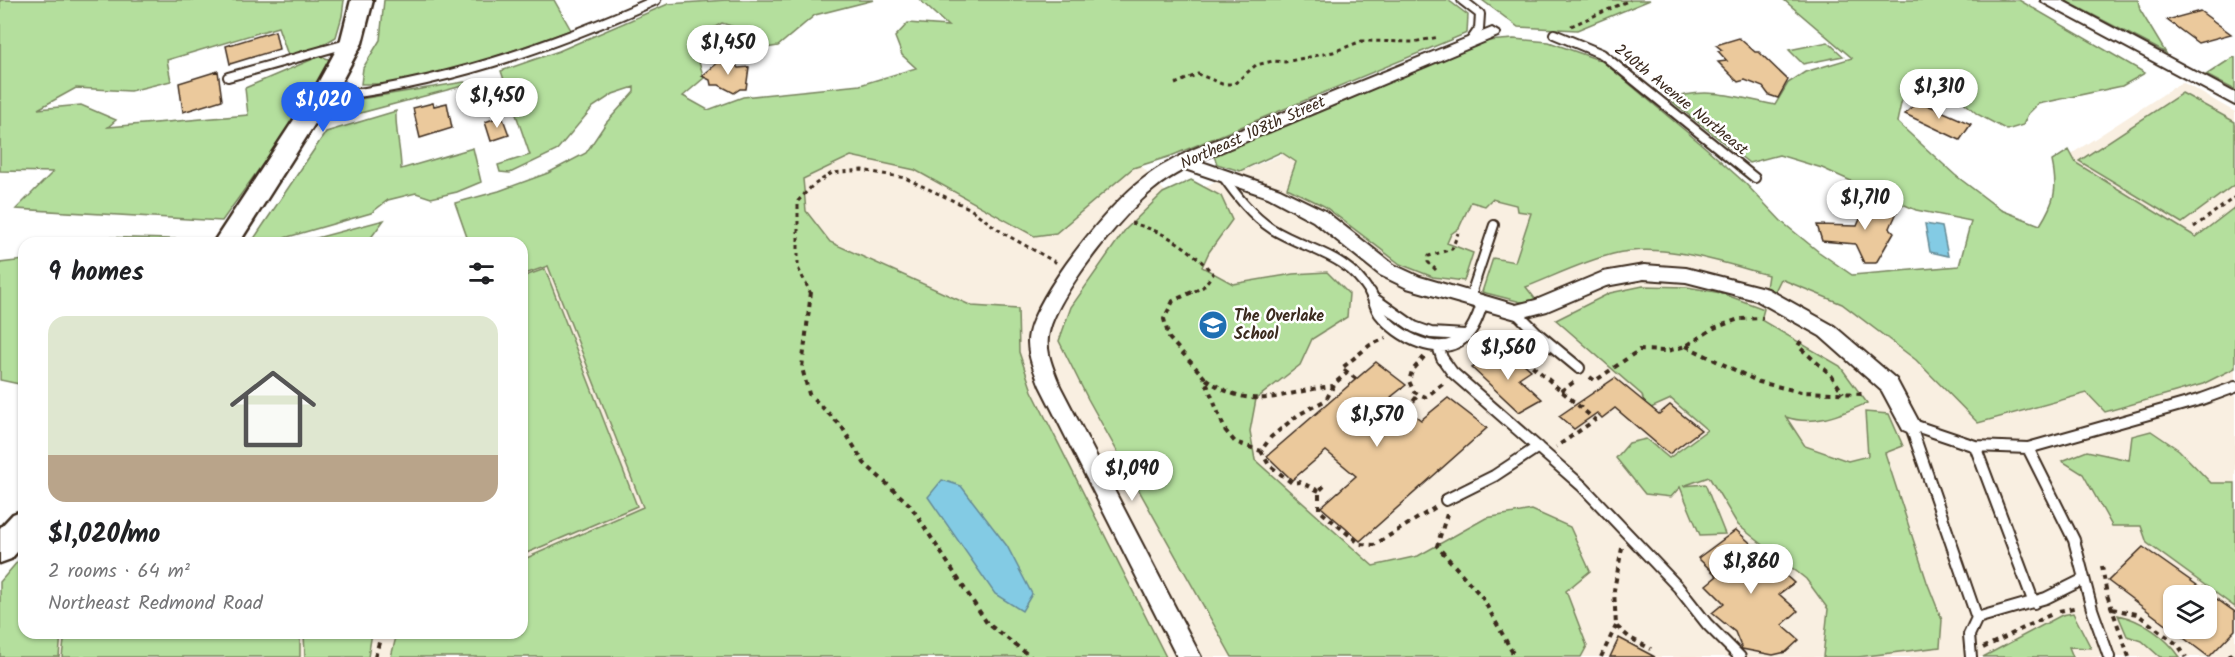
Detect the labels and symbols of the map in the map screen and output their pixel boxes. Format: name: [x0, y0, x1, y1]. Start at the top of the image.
pin: $1,450: [679, 25, 777, 76]
street label: 240th Avenue Northeast: [1608, 38, 1754, 163]
pin: $1,310: [1890, 69, 1988, 120]
pin: $1,450: [448, 78, 546, 129]
pin: $1,020: [274, 82, 372, 133]
street label: Northeast 108th Street: [1176, 89, 1330, 176]
pin: $1,710: [1816, 180, 1914, 231]
place label: The Overlake School: [1234, 304, 1324, 347]
school or university icon: The Overlake School: [1197, 309, 1229, 341]
pin: $1,560: [1459, 330, 1557, 381]
pin: $1,570: [1328, 397, 1426, 448]
pin: $1,090: [1083, 451, 1181, 502]
pin: $1,860: [1702, 544, 1800, 595]

